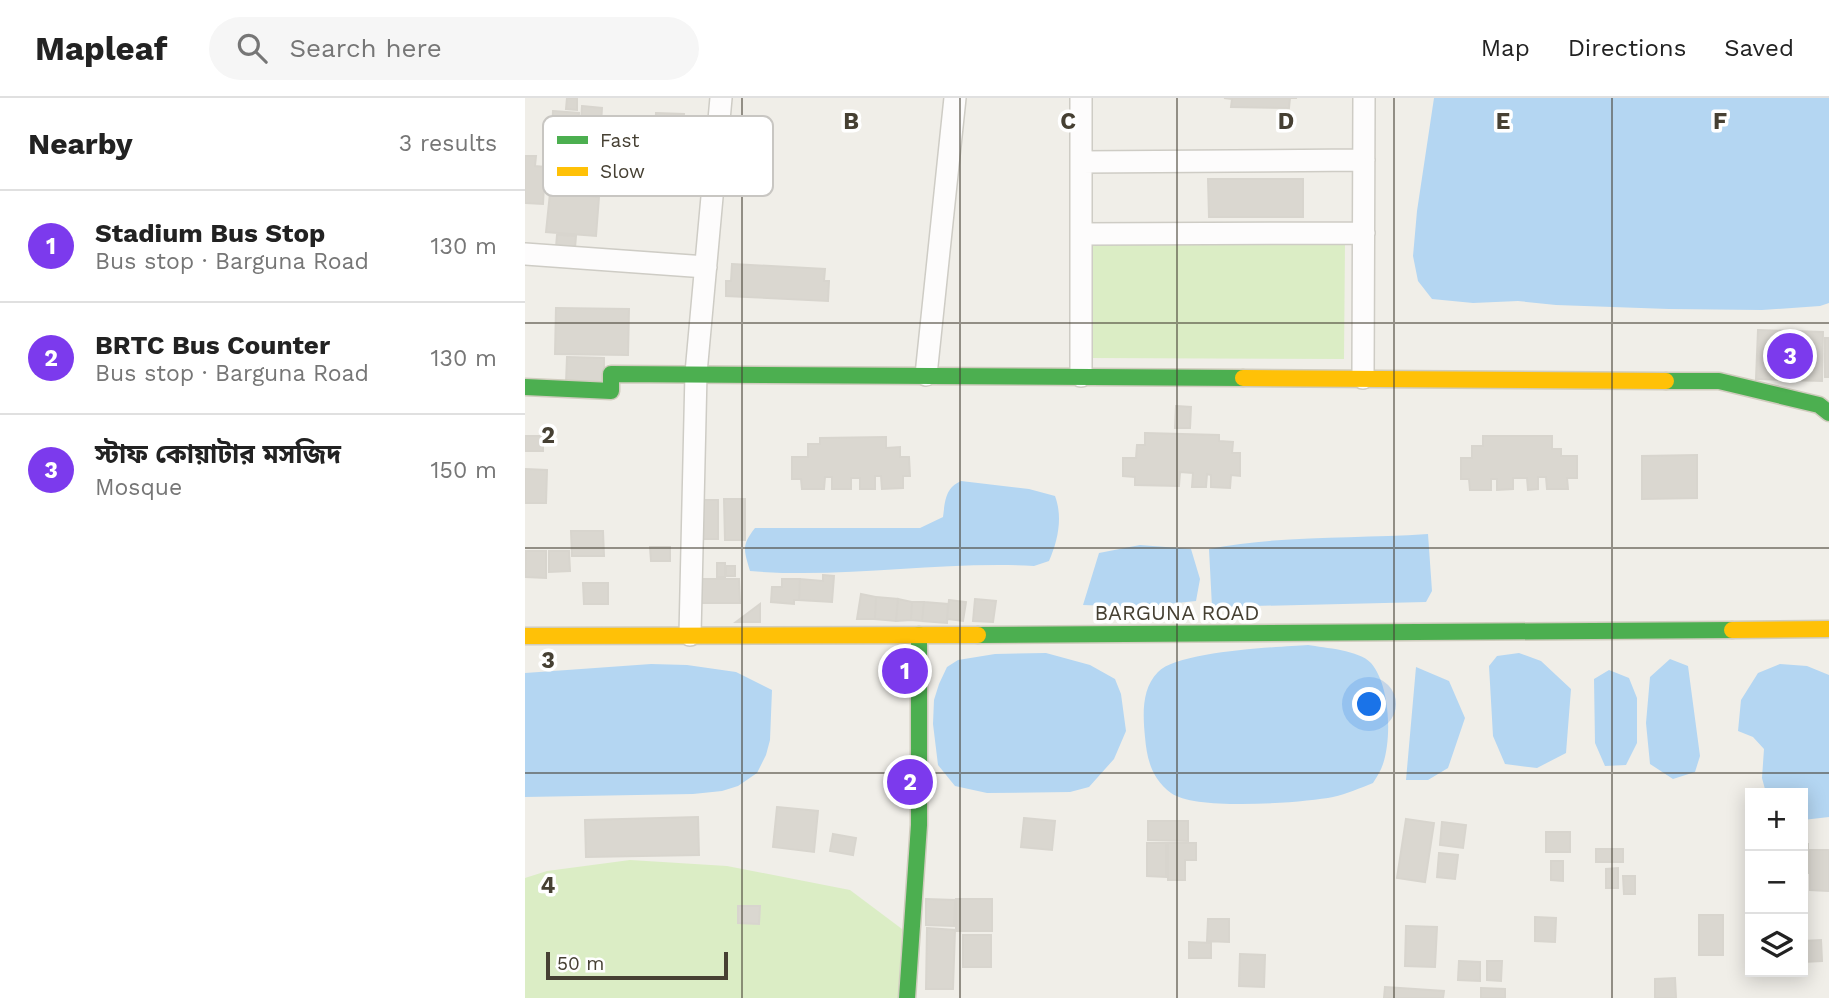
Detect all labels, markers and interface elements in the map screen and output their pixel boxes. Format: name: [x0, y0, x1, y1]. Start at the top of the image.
search box: [209, 17, 699, 80]
text: Mapleaf: [35, 29, 167, 68]
icon: search: [233, 29, 271, 67]
text: Search here: [289, 33, 442, 63]
text: Map: [1481, 34, 1530, 62]
text: Directions: [1568, 34, 1686, 62]
text: Saved: [1724, 34, 1794, 62]
text: B: [843, 108, 859, 135]
text: C: [1060, 108, 1076, 135]
text: D: [1278, 108, 1294, 135]
text: E: [1496, 108, 1510, 135]
text: F: [1713, 108, 1727, 135]
legend: [543, 116, 773, 196]
text: Nearby: [28, 126, 133, 161]
text: Fast: [600, 129, 639, 152]
text: 3 results: [399, 130, 497, 157]
text: Slow: [600, 160, 645, 183]
text: Stadium Bus Stop: [95, 218, 325, 248]
text: 1: [46, 233, 56, 260]
text: 130 m: [431, 233, 497, 260]
text: Bus stop · Barguna Road: [95, 248, 369, 275]
text: BRTC Bus Counter: [95, 330, 330, 360]
pin: 3: [1767, 330, 1813, 382]
text: 2: [44, 345, 58, 372]
text: 130 m: [431, 345, 497, 372]
text: Bus stop · Barguna Road: [95, 360, 369, 387]
text: 2: [541, 422, 555, 449]
text: স্টাফ কোয়াটার মসজিদ: [95, 439, 341, 469]
text: 3: [44, 457, 58, 484]
text: 150 m: [431, 457, 497, 484]
text: Mosque: [95, 474, 182, 501]
street label: BARGUNA ROAD: [1095, 600, 1259, 625]
pin: 1: [882, 645, 928, 697]
text: 3: [541, 647, 555, 674]
your location: [1352, 687, 1386, 721]
pin: 2: [887, 756, 933, 808]
map controls: [1745, 788, 1808, 977]
button: +: [1745, 788, 1808, 851]
button: −: [1745, 851, 1808, 914]
text: 4: [541, 872, 556, 899]
button: layers: [1745, 914, 1808, 977]
scale bar: [546, 949, 728, 981]
text: 50 m: [557, 952, 604, 975]

